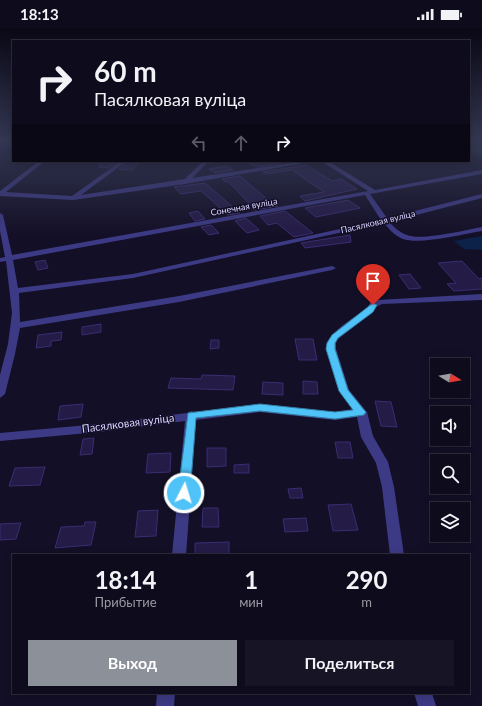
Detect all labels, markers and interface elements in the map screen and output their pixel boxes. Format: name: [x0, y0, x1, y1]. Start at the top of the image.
text: 18:13: [20, 5, 59, 23]
text: 60 m: [94, 54, 157, 88]
icon: right: [28, 56, 80, 108]
text: Пасялковая вуліца: [94, 88, 246, 110]
icon: left: [188, 132, 210, 154]
icon: ahead: [230, 132, 252, 154]
icon: right: [272, 132, 294, 154]
street label: Сонечная вуліца: [210, 195, 278, 218]
street label: Пасялковая вуліца: [340, 208, 416, 235]
pin: [356, 264, 390, 305]
icon: arrive: [362, 270, 384, 292]
north arrow: [430, 358, 470, 398]
map controls: [430, 358, 470, 542]
button: sound: [430, 406, 470, 446]
street label: Пасялковая вуліца: [81, 410, 175, 435]
button: search: [430, 454, 470, 494]
position arrow: [163, 472, 205, 514]
button: layers: [430, 502, 470, 542]
text: 18:14: [95, 565, 157, 594]
text: 1: [244, 565, 258, 594]
text: 290: [346, 565, 387, 594]
text: Прибытие: [95, 594, 157, 610]
text: мин: [239, 594, 263, 610]
text: m: [361, 594, 372, 610]
button: Выход: [28, 640, 237, 686]
button: Поделиться: [245, 640, 454, 686]

